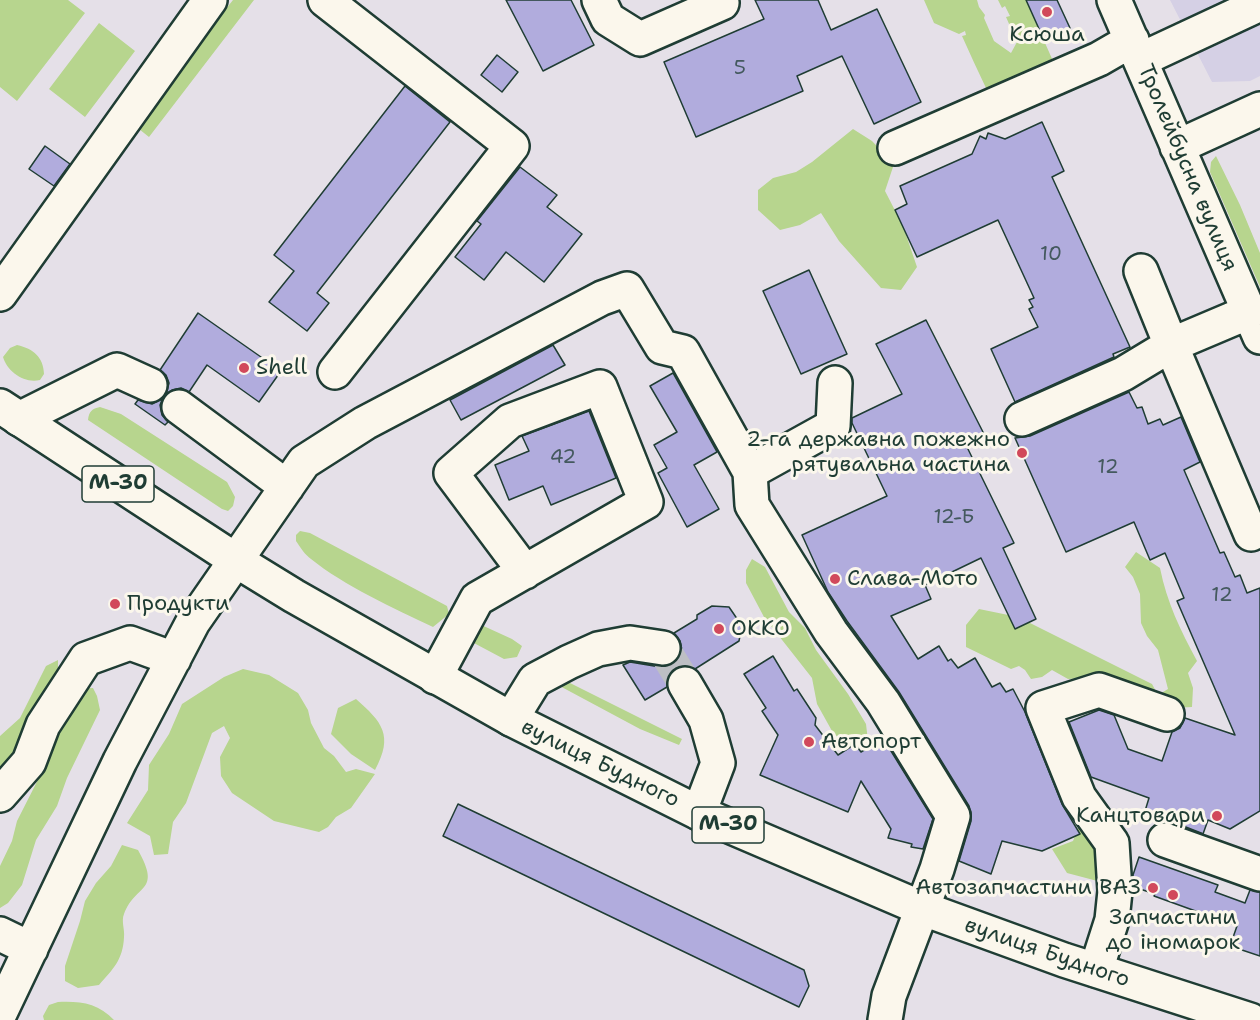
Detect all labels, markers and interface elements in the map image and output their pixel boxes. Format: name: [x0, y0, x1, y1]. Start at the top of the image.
marker: Ксюша: [1040, 5, 1054, 19]
place label: Ксюша: [1009, 22, 1085, 48]
house number: 5: [734, 57, 746, 81]
street label: Тролейбусна вулиця: [1131, 60, 1243, 276]
house number: 10: [1040, 243, 1062, 267]
place label: Shell: [256, 355, 307, 381]
marker: Shell: [237, 361, 251, 375]
place label: 2-га державна пожежно рятувальна частина: [746, 427, 1010, 478]
house number: 42: [550, 446, 576, 470]
marker: 2-га державна пожежно рятувальна частина: [1015, 446, 1029, 460]
house number: 12: [1097, 456, 1119, 480]
road number: М-30: [82, 466, 154, 502]
house number: 12-Б: [934, 506, 974, 530]
place label: Слава-Мото: [847, 566, 978, 592]
marker: Слава-Мото: [828, 572, 842, 586]
house number: 12: [1211, 584, 1233, 608]
place label: Продукти: [127, 591, 229, 617]
marker: Продукти: [108, 597, 122, 611]
place label: ОККО: [731, 616, 790, 642]
marker: ОККО: [712, 622, 726, 636]
street label: вулиця Будного: [516, 714, 684, 814]
place label: Автопорт: [821, 729, 921, 755]
marker: Автопорт: [802, 735, 816, 749]
place label: Канцтовари: [1076, 803, 1205, 829]
road number: М-30: [692, 807, 764, 843]
marker: Канцтовари: [1210, 809, 1224, 823]
place label: Автозапчастини ВАЗ: [915, 875, 1141, 901]
marker: Автозапчастини ВАЗ: [1146, 881, 1160, 895]
marker: Запчастини до іномарок: [1166, 888, 1180, 902]
place label: Запчастини до іномарок: [1106, 905, 1240, 956]
street label: вулиця Будного: [961, 912, 1133, 994]

